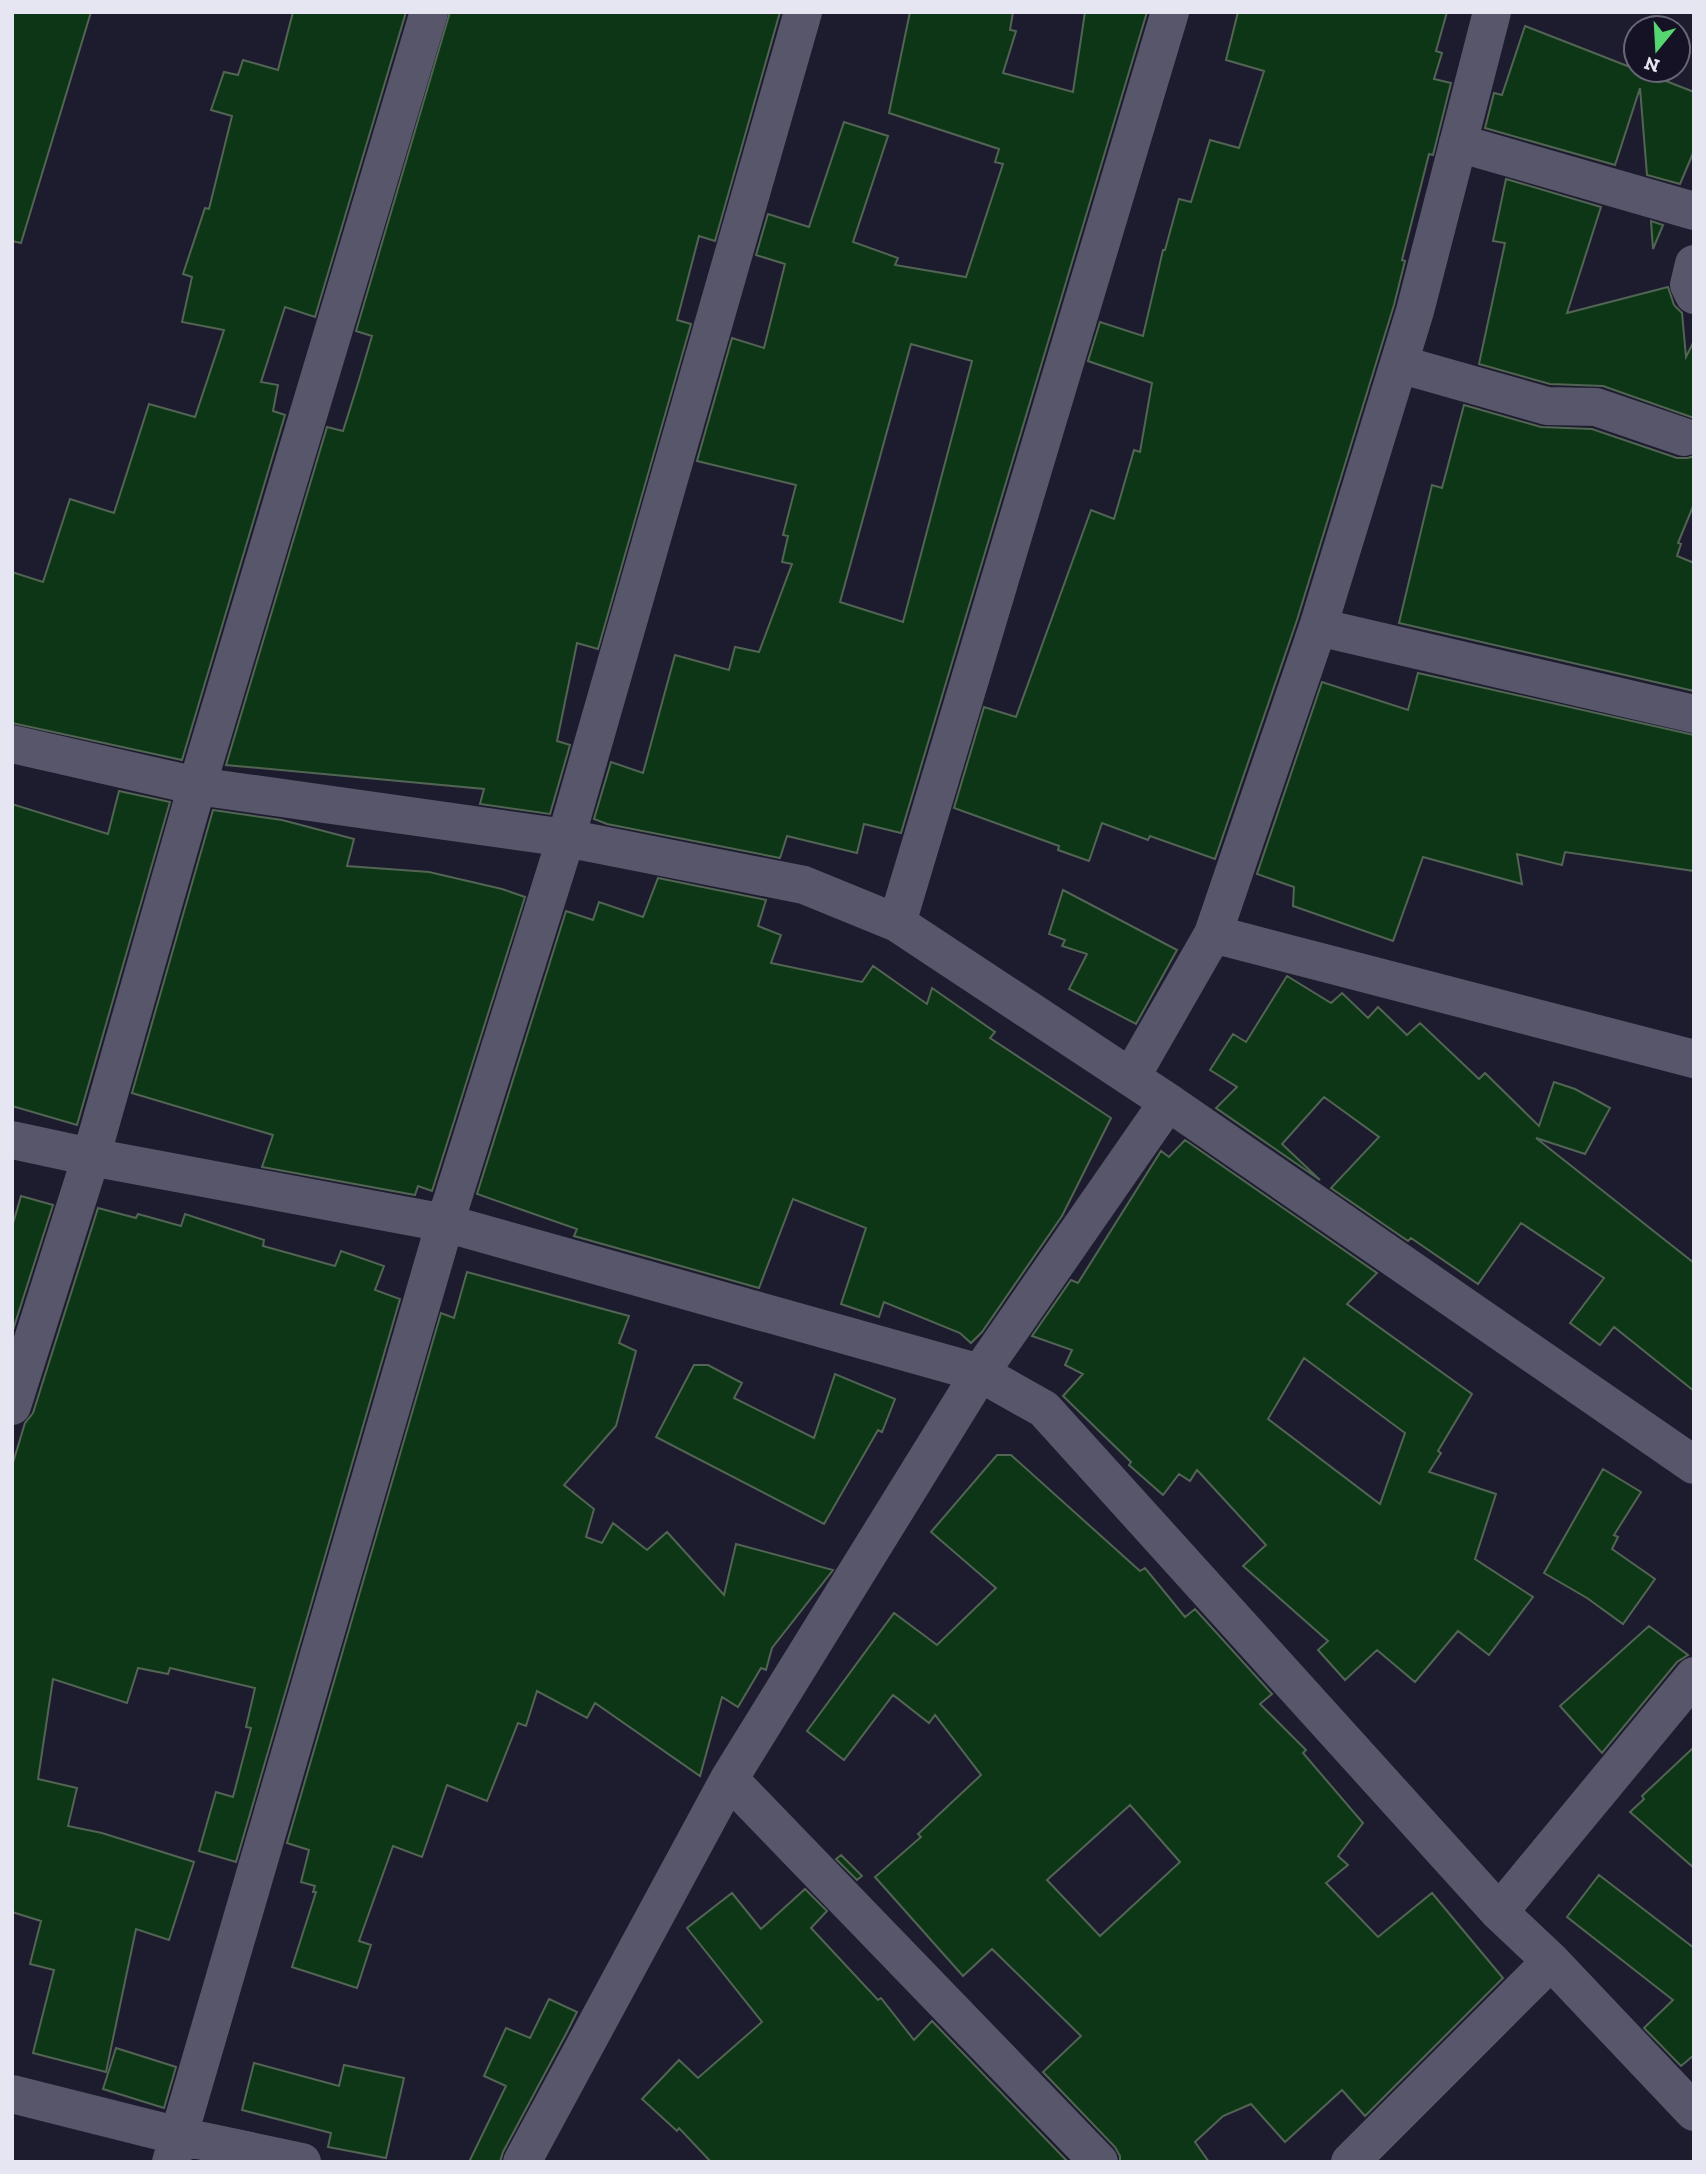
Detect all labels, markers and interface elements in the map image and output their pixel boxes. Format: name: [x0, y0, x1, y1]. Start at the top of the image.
north arrow: [1622, 14, 1692, 84]
text: N: [1641, 52, 1662, 78]

